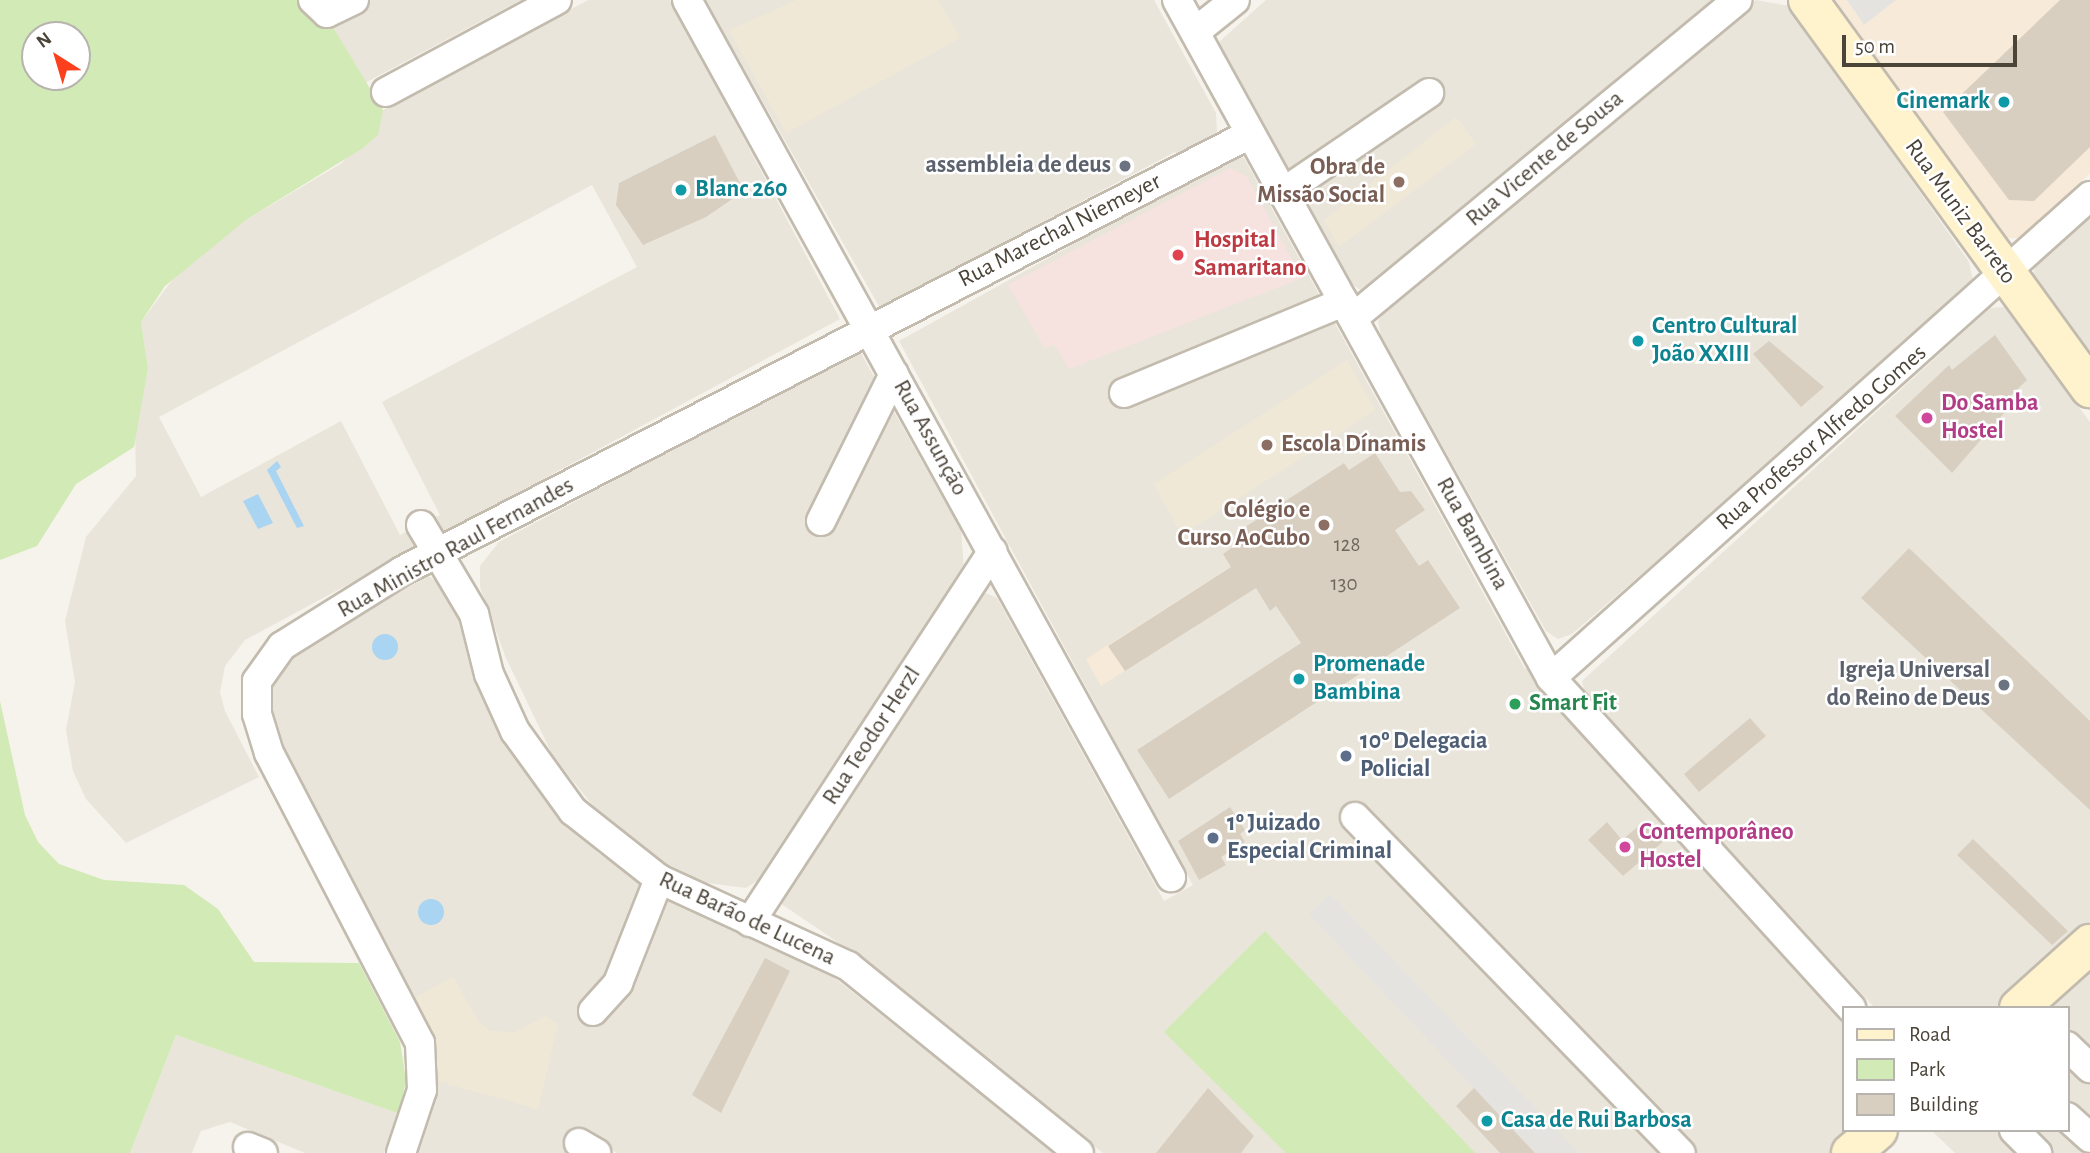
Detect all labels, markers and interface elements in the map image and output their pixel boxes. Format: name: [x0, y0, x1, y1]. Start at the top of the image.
north arrow: [21, 21, 91, 91]
scale bar: [1845, 21, 2020, 65]
text: N: [33, 29, 55, 52]
text: 50 m: [1855, 36, 1895, 57]
street label: Rua Vicente de Sousa: [1460, 85, 1630, 233]
place label: Cinemark: [1897, 88, 1990, 116]
marker: Cinemark: [1996, 94, 2012, 110]
street label: Rua Muniz Barreto: [1898, 134, 2022, 290]
place label: assembleia de deus: [925, 152, 1111, 180]
place label: Obra de Missão Social: [1257, 154, 1385, 210]
marker: assembleia de deus: [1117, 158, 1133, 174]
street label: Rua Marechal Niemeyer: [954, 167, 1166, 295]
marker: Obra de Missão Social: [1391, 174, 1407, 190]
place label: Blanc 260: [695, 176, 788, 204]
marker: Blanc 260: [673, 182, 689, 198]
place label: Hospital Samaritano: [1194, 227, 1306, 283]
marker: Hospital Samaritano: [1168, 245, 1188, 265]
place label: Centro Cultural João XXIII: [1652, 313, 1797, 369]
marker: Centro Cultural João XXIII: [1630, 333, 1646, 349]
street label: Rua Professor Alfredo Gomes: [1711, 339, 1933, 537]
street label: Rua Assunção: [886, 375, 974, 501]
place label: Do Samba Hostel: [1941, 390, 2039, 446]
marker: Do Samba Hostel: [1919, 410, 1935, 426]
place label: Escola Dínamis: [1281, 431, 1426, 459]
marker: Escola Dínamis: [1259, 437, 1275, 453]
street label: Rua Ministro Raul Fernandes: [333, 471, 579, 625]
street label: Rua Bambina: [1429, 472, 1515, 596]
place label: Colégio e Curso AoCubo: [1178, 497, 1310, 553]
marker: Colégio e Curso AoCubo: [1316, 517, 1332, 533]
house number: 128: [1334, 532, 1360, 558]
house number: 130: [1331, 571, 1357, 597]
place label: Promenade Bambina: [1313, 651, 1425, 707]
place label: Igreja Universal do Reino de Deus: [1826, 657, 1990, 713]
street label: Rua Teodor Herzl: [817, 661, 927, 811]
marker: Promenade Bambina: [1291, 671, 1307, 687]
marker: Igreja Universal do Reino de Deus: [1996, 677, 2012, 693]
place label: Smart Fit: [1529, 690, 1617, 718]
marker: Smart Fit: [1507, 696, 1523, 712]
place label: 10º Delegacia Policial: [1360, 728, 1488, 784]
marker: 10º Delegacia Policial: [1338, 748, 1354, 764]
place label: 1º Juizado Especial Criminal: [1227, 810, 1392, 866]
place label: Contemporâneo Hostel: [1639, 819, 1794, 875]
marker: 1º Juizado Especial Criminal: [1205, 830, 1221, 846]
marker: Contemporâneo Hostel: [1617, 839, 1633, 855]
street label: Rua Barão de Lucena: [654, 865, 840, 973]
legend: [1842, 1006, 2069, 1132]
text: Road: [1909, 1024, 1951, 1045]
text: Park: [1909, 1059, 1945, 1080]
text: Building: [1909, 1094, 1978, 1115]
place label: Casa de Rui Barbosa: [1501, 1107, 1692, 1135]
marker: Casa de Rui Barbosa: [1479, 1113, 1495, 1129]

